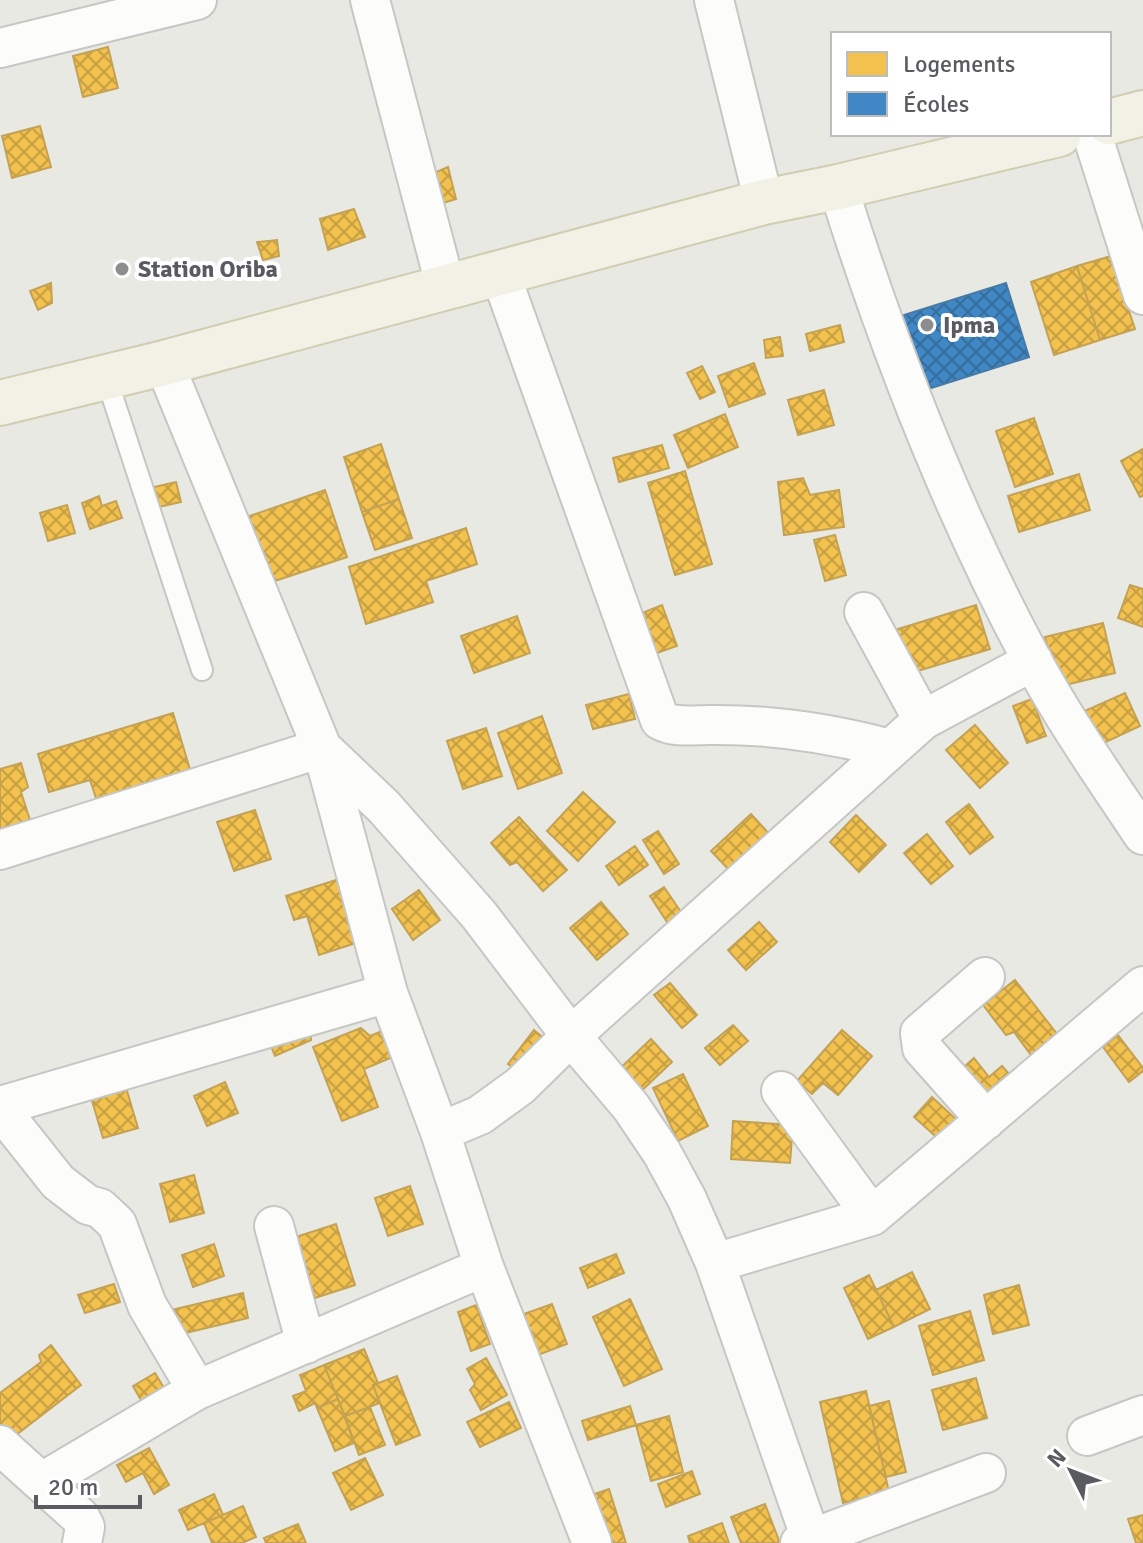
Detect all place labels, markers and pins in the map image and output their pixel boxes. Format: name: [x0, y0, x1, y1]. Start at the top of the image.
place label: Station Oriba: [138, 254, 278, 284]
marker: Station Oriba: [113, 260, 131, 278]
place label: Ipma: [943, 310, 995, 340]
marker: Ipma: [918, 316, 936, 334]

